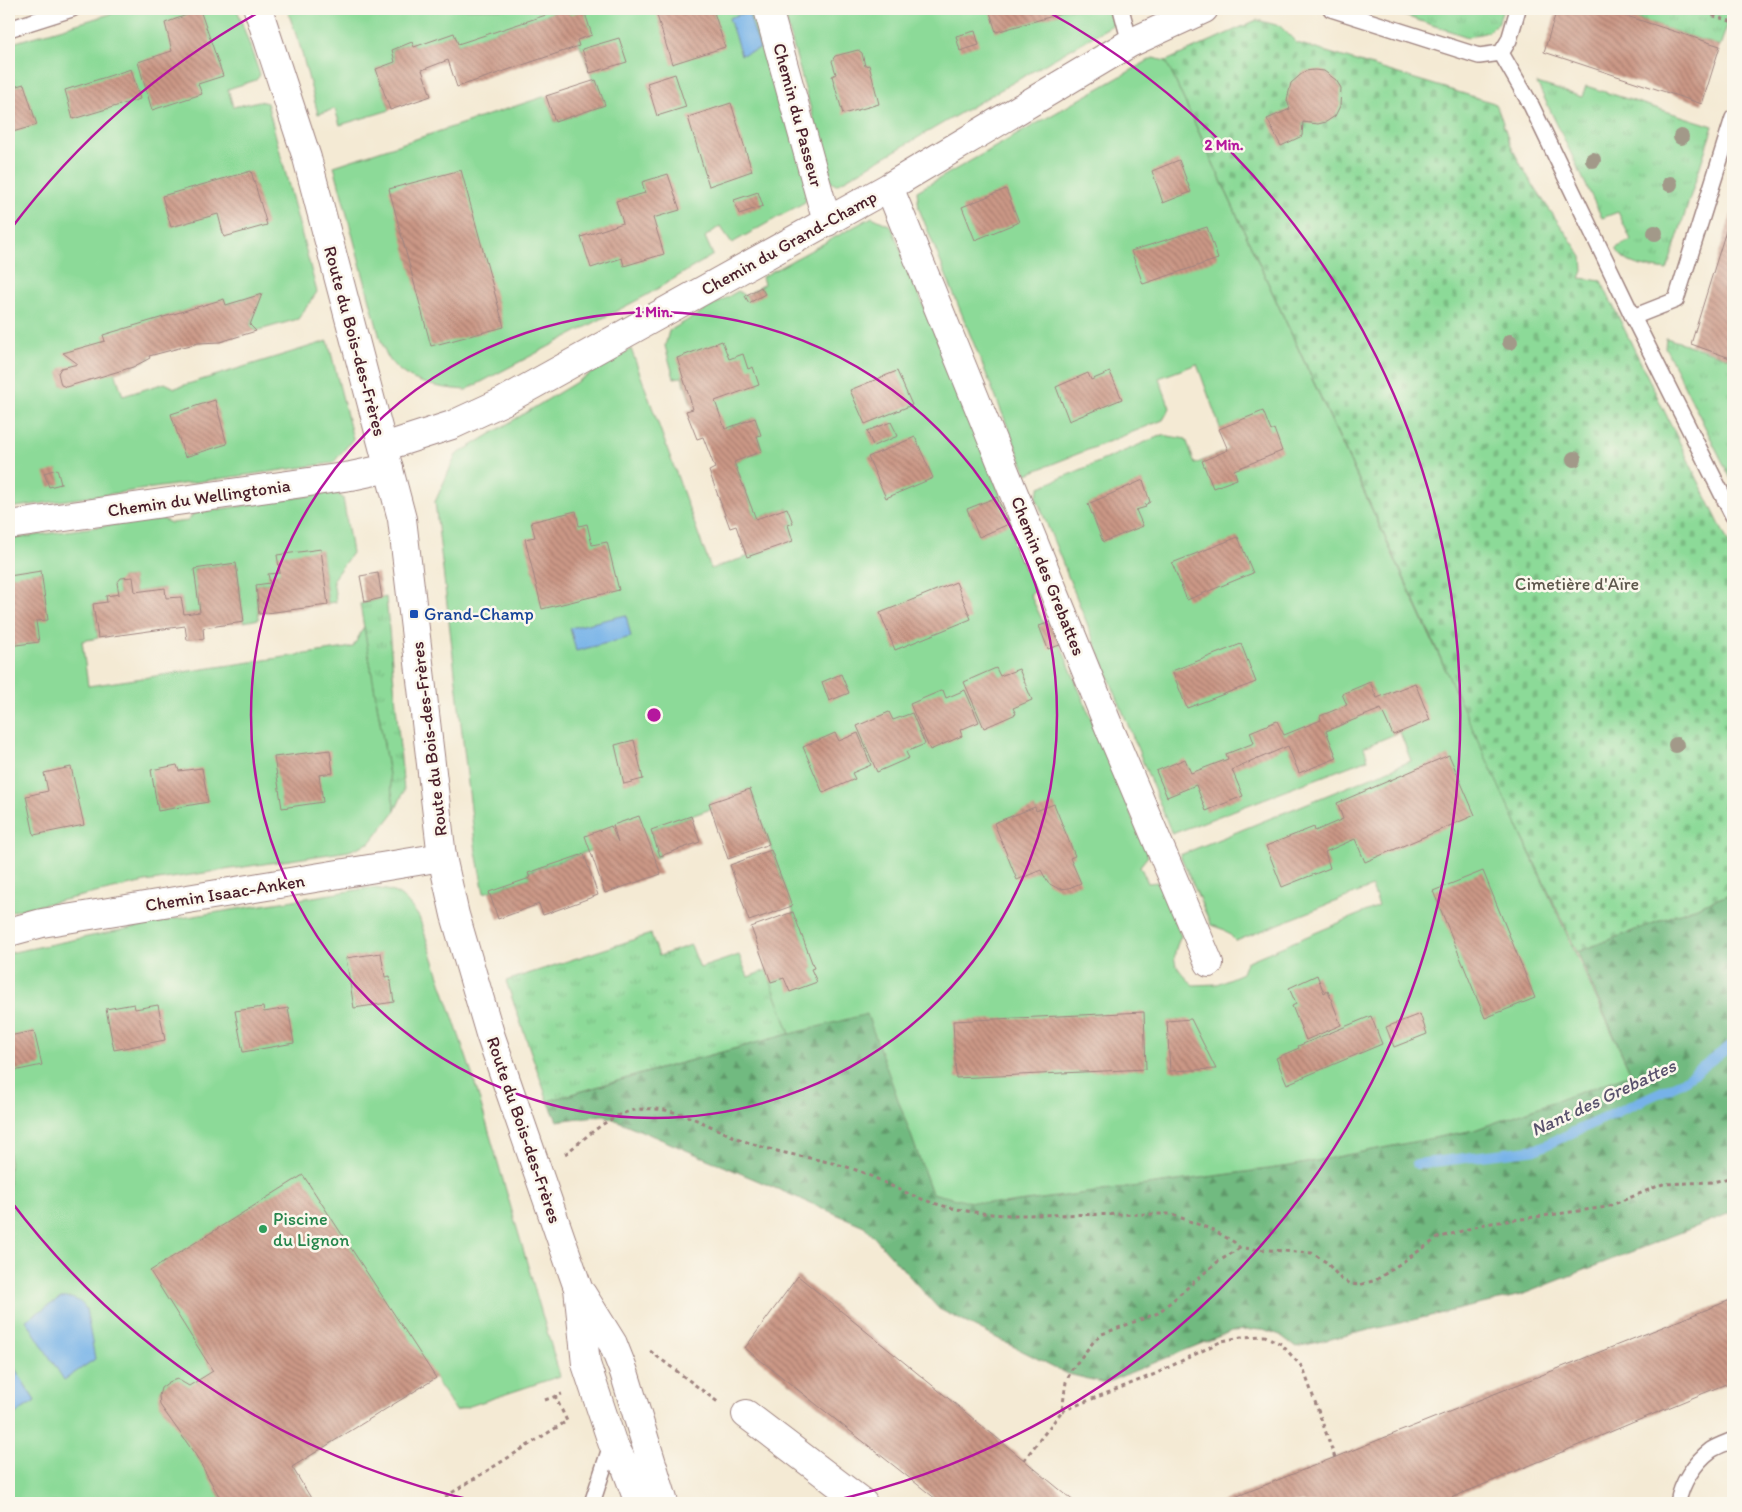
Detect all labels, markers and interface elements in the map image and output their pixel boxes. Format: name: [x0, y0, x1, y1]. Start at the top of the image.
street label: Chemin du Passeur: [768, 41, 828, 190]
text: 2 Min.: [1204, 136, 1244, 154]
street label: Chemin du Grand-Champ: [697, 186, 881, 300]
street label: Route du Bois-des-Frères: [319, 244, 391, 438]
text: 1 Min.: [635, 303, 673, 321]
street label: Chemin du Wellingtonia: [106, 474, 292, 522]
street label: Chemin des Grebattes: [1006, 493, 1090, 659]
park label: Cimetière d'Aïre: [1515, 573, 1639, 595]
place label: Grand-Champ: [424, 603, 534, 625]
marker: Grand-Champ: [408, 608, 420, 620]
street label: Route du Bois-des-Frères: [406, 640, 452, 838]
centre of rings: [645, 706, 663, 724]
street label: Chemin Isaac-Anken: [144, 869, 307, 916]
street label: Route du Bois-des-Frères: [482, 1034, 566, 1226]
water label: Nant des Grebattes: [1527, 1053, 1681, 1141]
place label: Piscine du Lignon: [273, 1208, 349, 1251]
marker: Piscine du Lignon: [257, 1223, 269, 1235]

